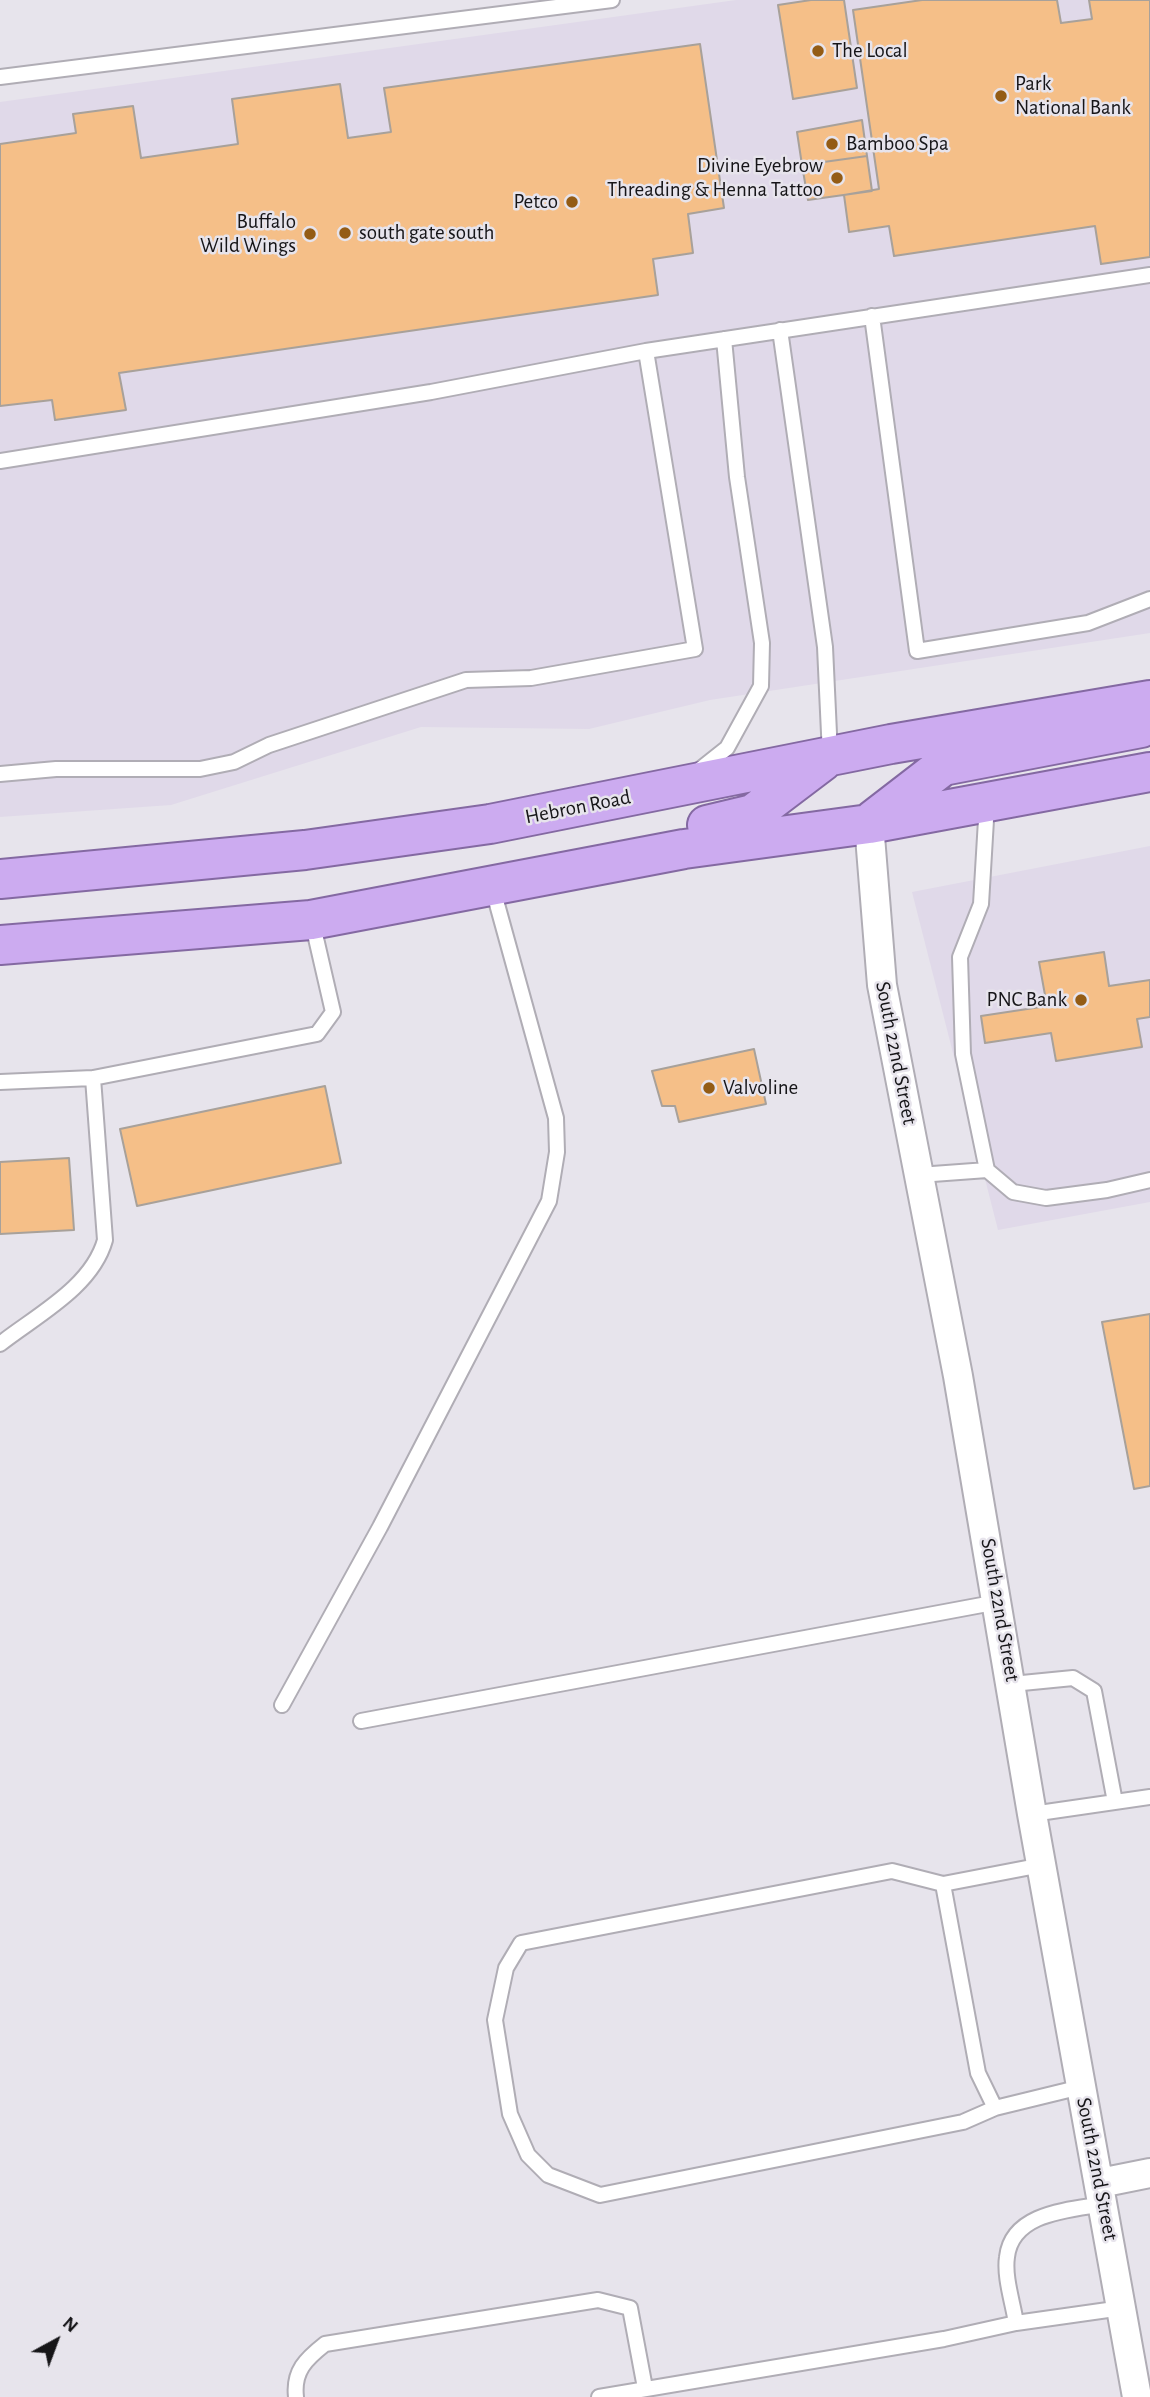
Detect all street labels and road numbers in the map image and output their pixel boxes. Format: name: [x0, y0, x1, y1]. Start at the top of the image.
street label: Hebron Road: [523, 784, 633, 830]
street label: South 22nd Street: [870, 979, 922, 1127]
street label: South 22nd Street: [975, 1536, 1025, 1684]
street label: South 22nd Street: [1071, 2095, 1123, 2243]

